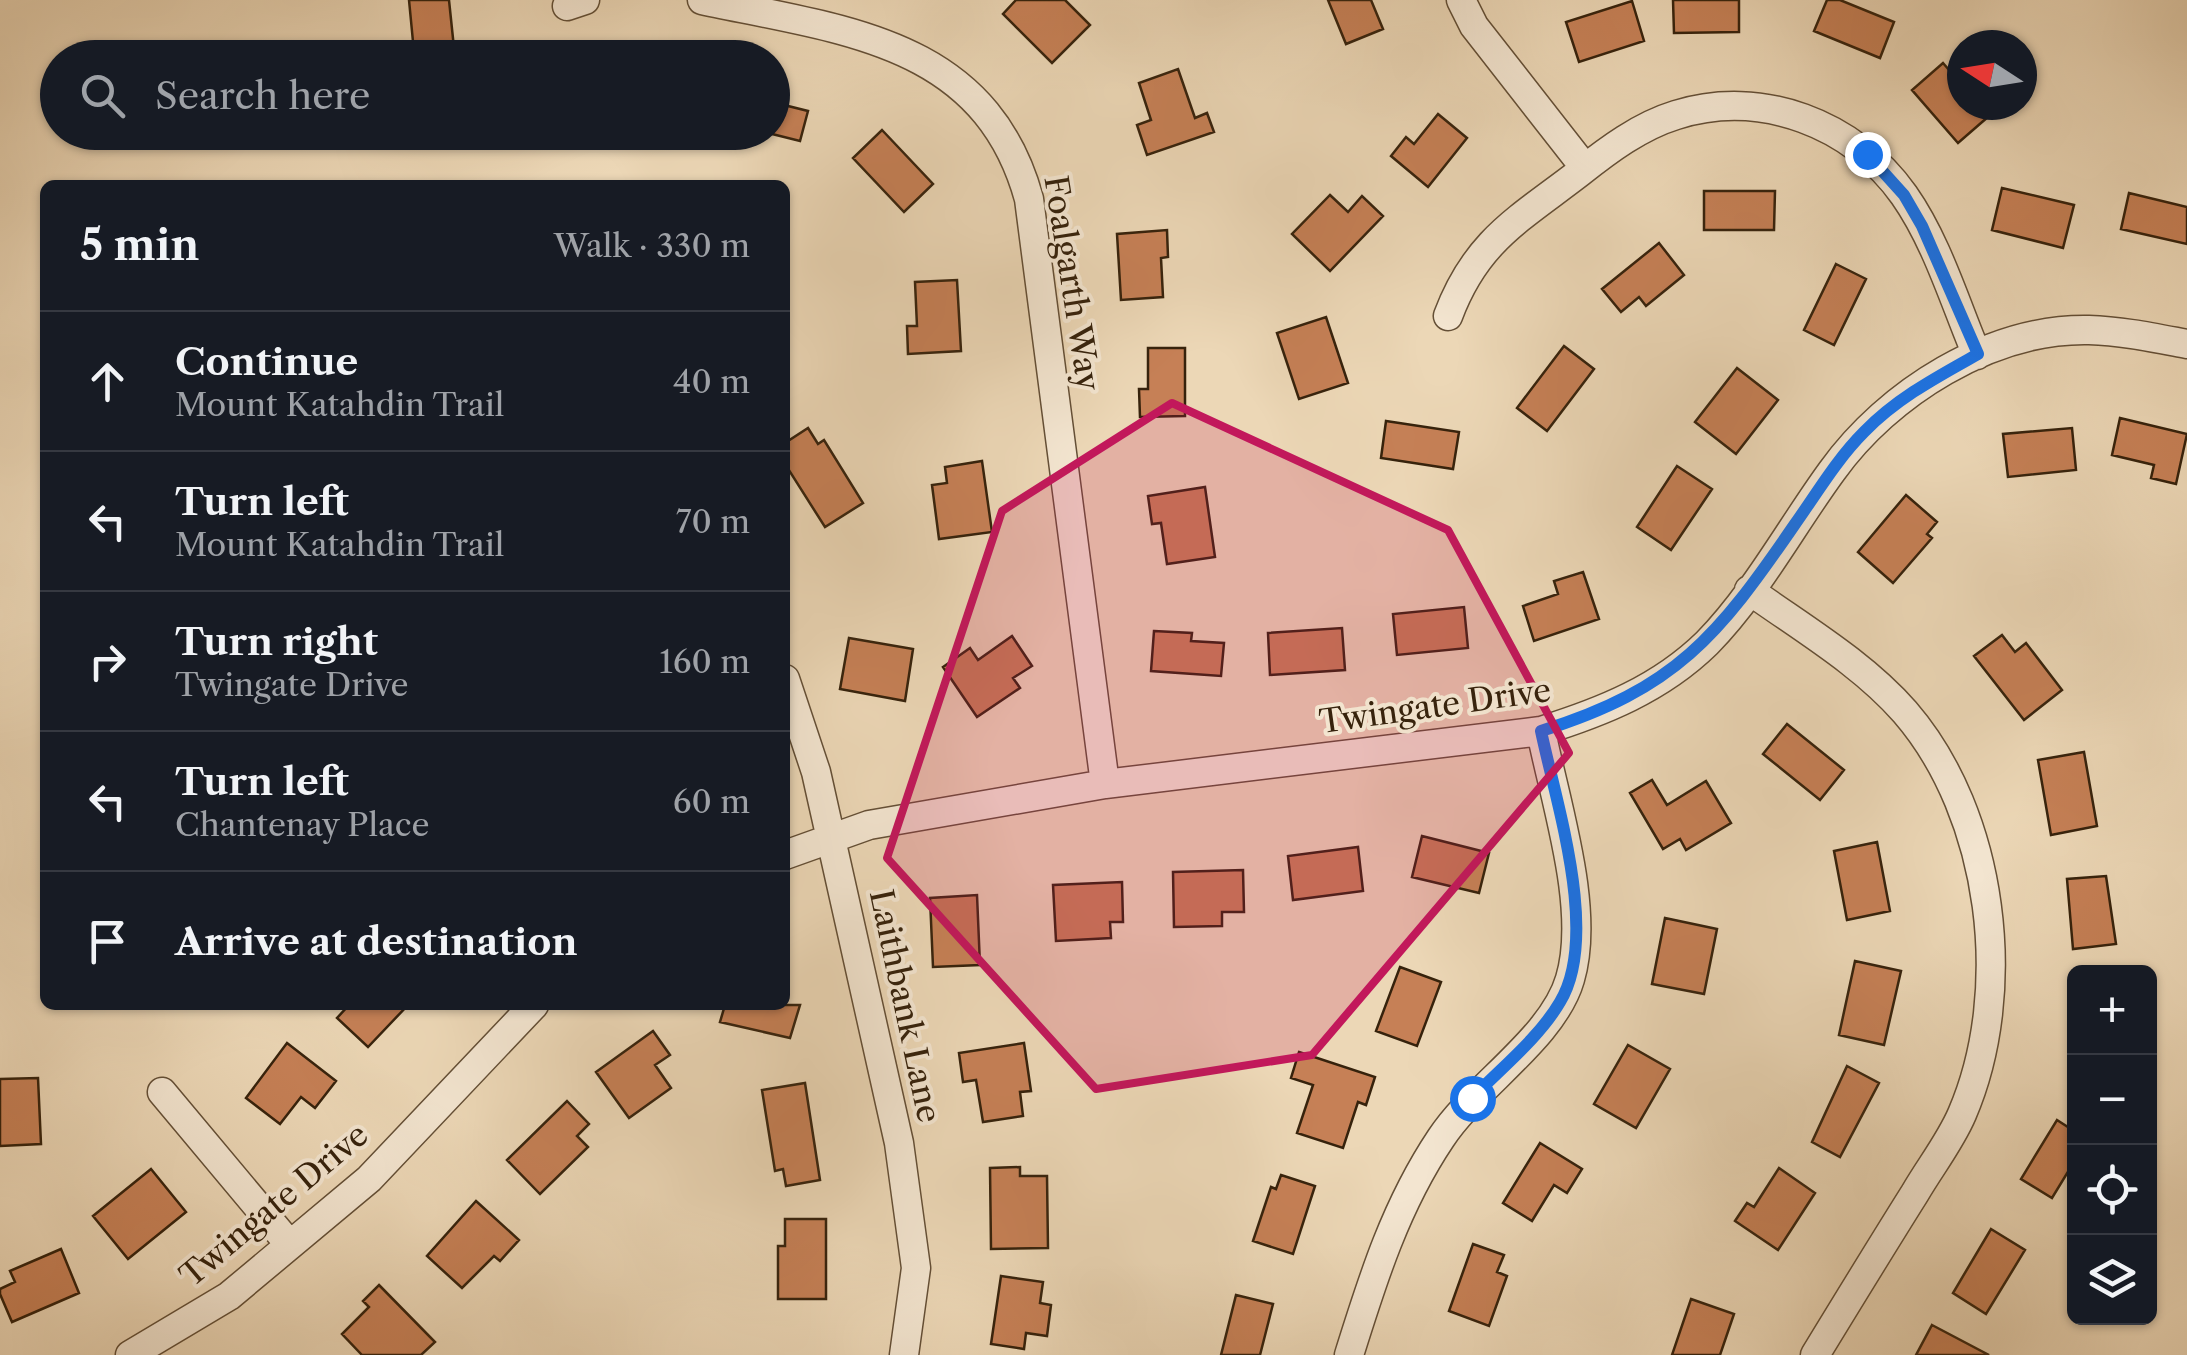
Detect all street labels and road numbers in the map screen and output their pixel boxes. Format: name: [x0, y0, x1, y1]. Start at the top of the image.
street label: Foalgarth Way: [1036, 173, 1109, 394]
street label: Twingate Drive: [1317, 670, 1553, 741]
street label: Laithbank Lane: [862, 886, 949, 1126]
street label: Twingate Drive: [172, 1115, 376, 1295]

